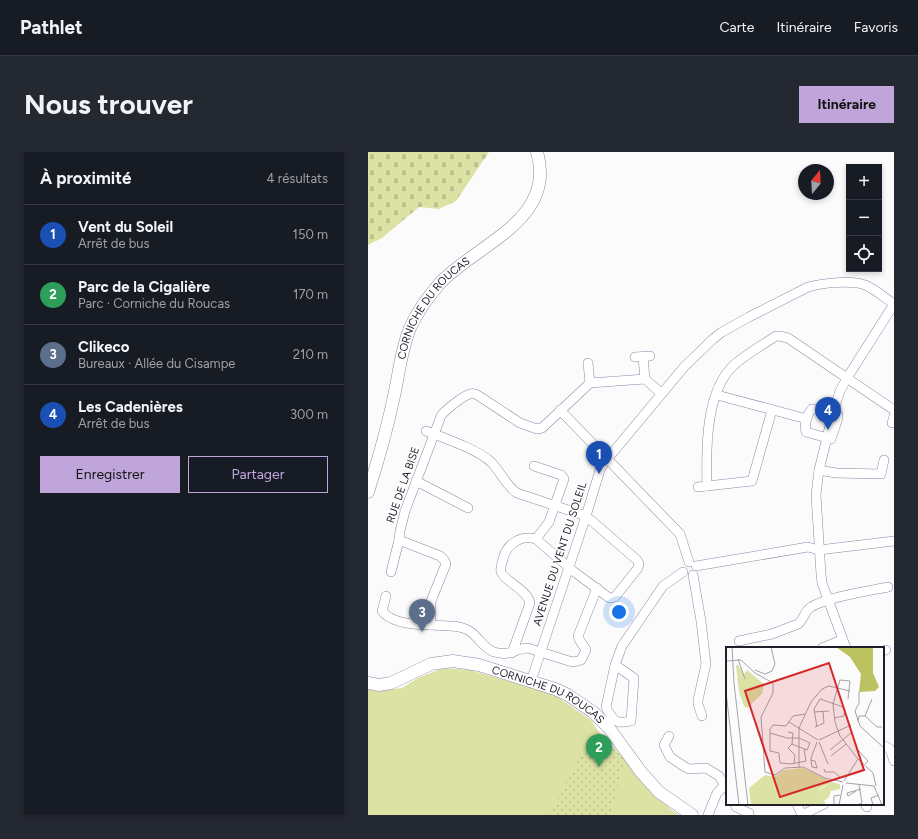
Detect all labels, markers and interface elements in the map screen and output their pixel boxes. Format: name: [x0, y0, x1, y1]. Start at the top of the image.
text: Pathlet: [20, 16, 83, 39]
text: Carte: [720, 19, 754, 36]
text: Itinéraire: [776, 19, 832, 36]
text: Favoris: [854, 19, 898, 36]
button: Itinéraire: [799, 86, 894, 123]
text: Nous trouver: [24, 87, 193, 121]
north arrow: [798, 164, 834, 200]
map controls: [846, 164, 882, 272]
button: +: [846, 164, 882, 200]
text: À proximité: [40, 168, 131, 188]
text: 4 résultats: [267, 171, 328, 186]
button: −: [846, 200, 882, 236]
text: Vent du Soleil: [78, 218, 173, 236]
text: 1: [50, 227, 56, 242]
text: 150 m: [293, 227, 328, 242]
text: Arrêt de bus: [78, 236, 150, 251]
button: locate: [846, 236, 882, 272]
street label: CORNICHE DU ROUCAS: [395, 254, 472, 360]
text: Parc de la Cigalière: [78, 278, 210, 296]
text: 2: [49, 287, 57, 302]
text: 170 m: [293, 287, 328, 302]
text: Parc · Corniche du Roucas: [78, 296, 230, 311]
text: Clikeco: [78, 338, 129, 356]
text: 3: [49, 347, 57, 362]
text: 210 m: [293, 347, 328, 362]
text: Bureaux · Allée du Cisampe: [78, 356, 235, 371]
pin: 4: [815, 397, 841, 430]
text: Les Cadenières: [78, 398, 183, 416]
text: 4: [49, 407, 57, 422]
text: 300 m: [290, 407, 328, 422]
text: Arrêt de bus: [78, 416, 150, 431]
pin: 1: [586, 441, 612, 474]
street label: RUE DE LA BISE: [384, 445, 422, 525]
button: Enregistrer: [40, 456, 180, 493]
button: Partager: [188, 456, 328, 493]
street label: AVENUE DU VENT DU SOLEIL: [531, 480, 590, 628]
pin: 3: [409, 599, 435, 632]
your location: [609, 602, 629, 622]
inset map: [726, 647, 884, 805]
street label: CORNICHE DU ROUCAS: [490, 663, 607, 726]
pin: 2: [586, 734, 612, 767]

